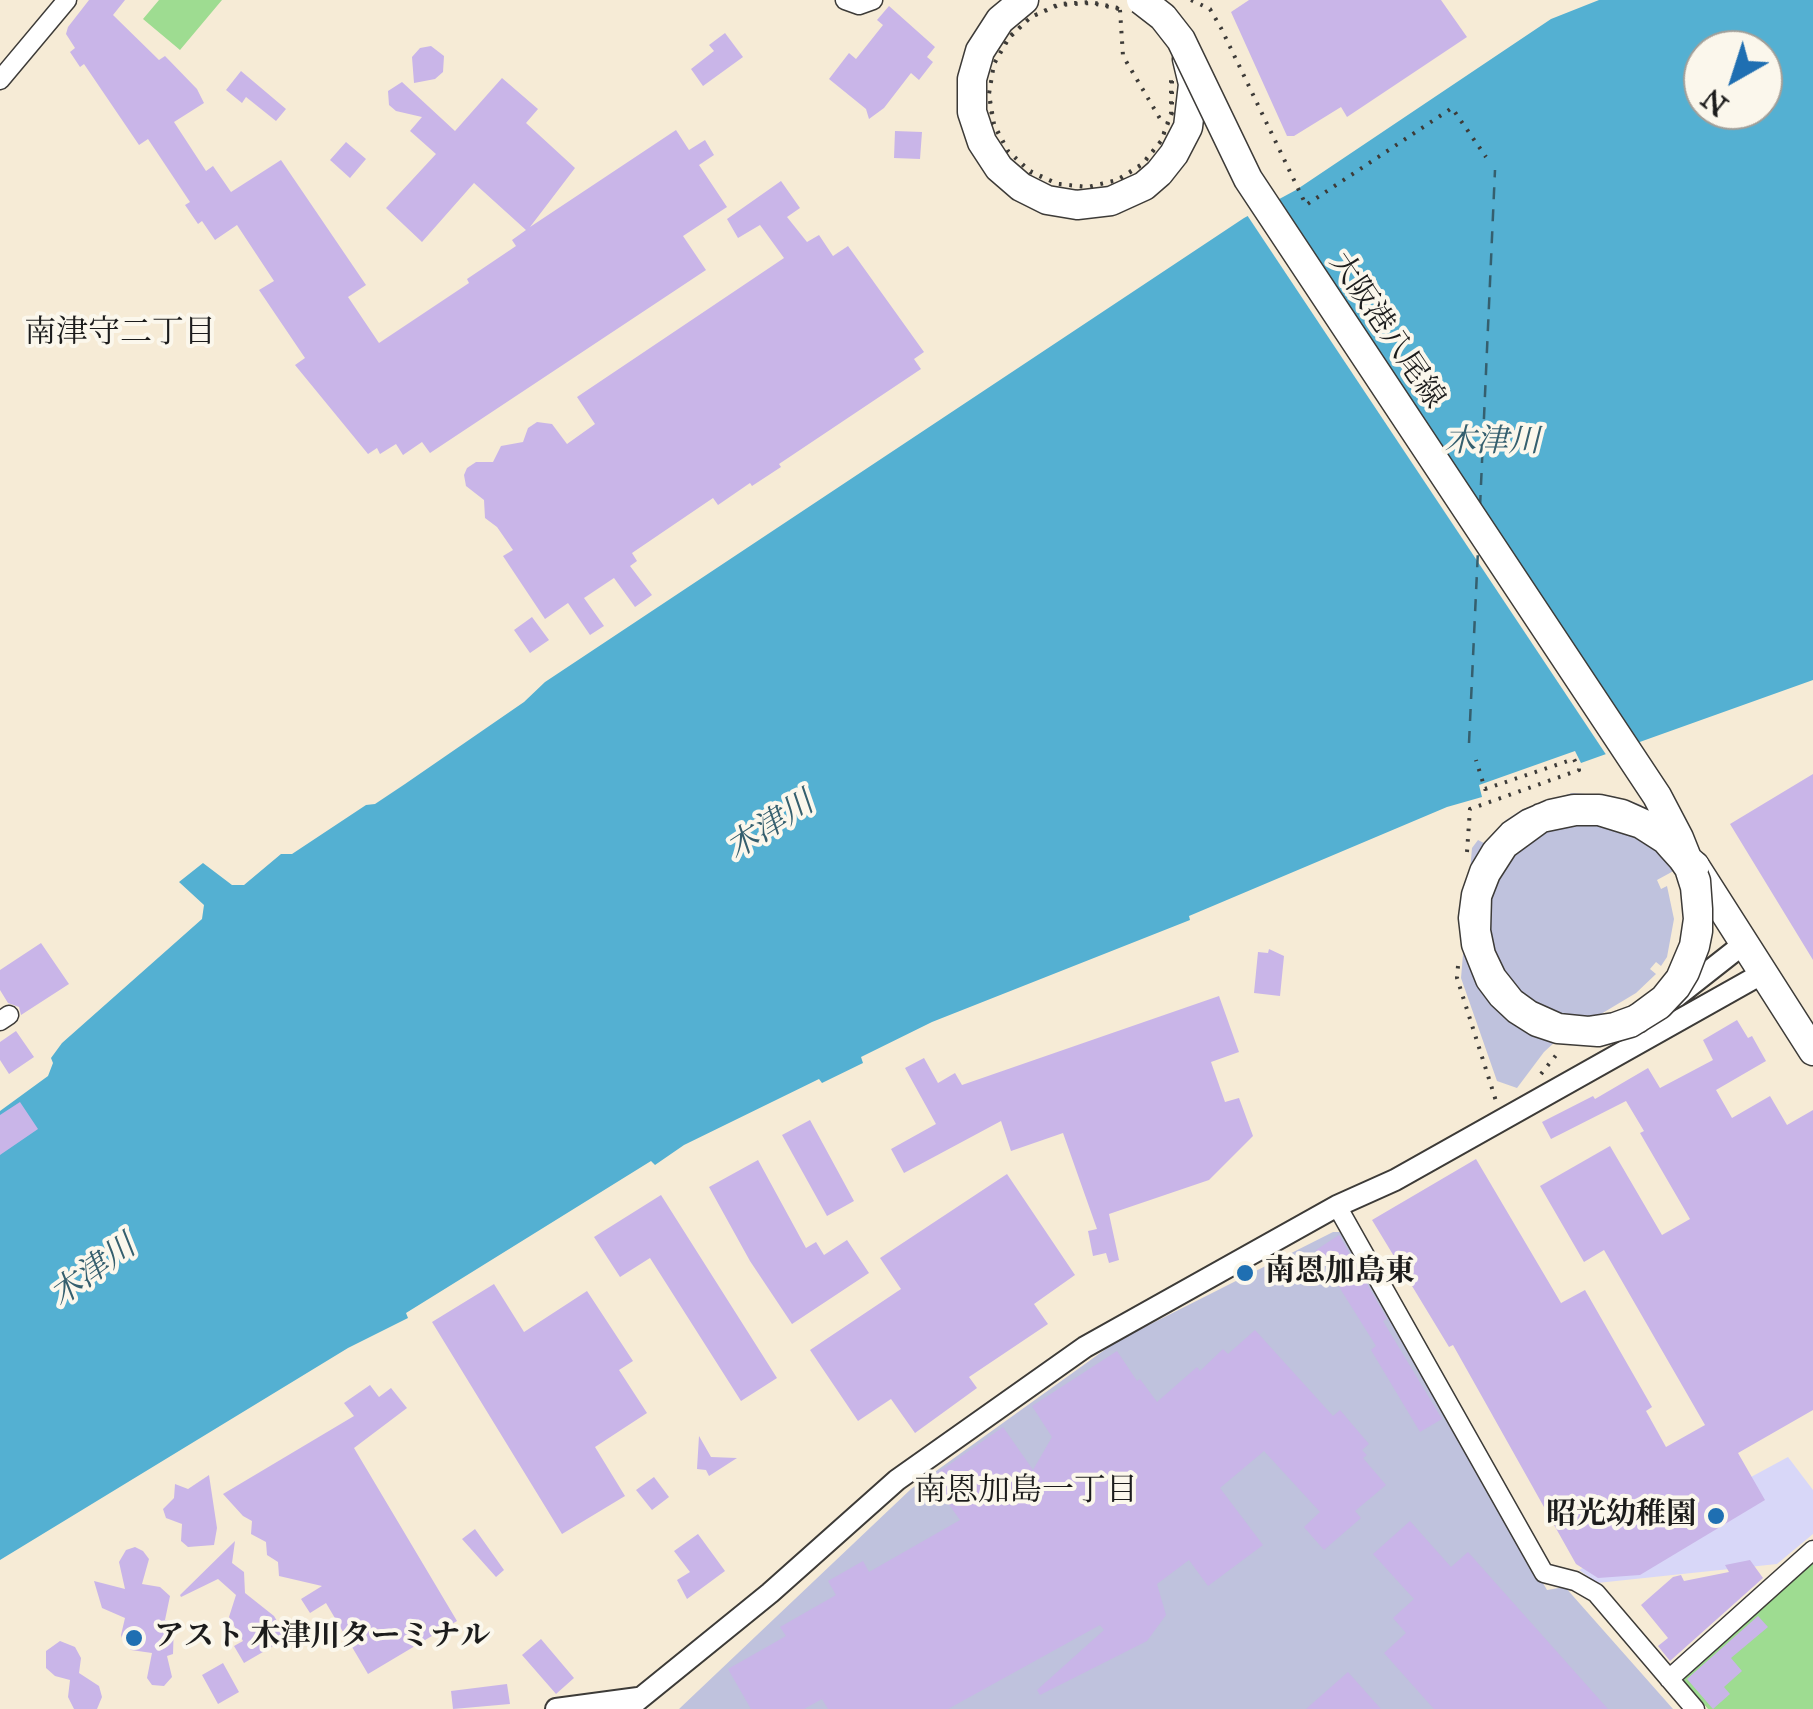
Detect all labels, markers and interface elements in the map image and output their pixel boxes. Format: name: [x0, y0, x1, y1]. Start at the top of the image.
north arrow: [1683, 30, 1783, 130]
text: N: [1695, 81, 1735, 123]
street label: 大阪港八尾線: [1321, 246, 1451, 416]
district label: 南津守二丁目: [24, 315, 216, 353]
water label: 木津川: [1444, 424, 1540, 462]
water label: 木津川: [720, 785, 822, 869]
water label: 木津川: [44, 1228, 144, 1316]
place label: 南恩加島東: [1265, 1255, 1415, 1291]
marker: 南恩加島東: [1234, 1262, 1256, 1284]
district label: 南恩加島一丁目: [914, 1473, 1138, 1511]
place label: 昭光幼稚園: [1546, 1498, 1696, 1534]
marker: 昭光幼稚園: [1705, 1505, 1727, 1527]
place label: アスト 木津川ターミナル: [154, 1620, 490, 1656]
marker: アスト 木津川ターミナル: [123, 1627, 145, 1649]

